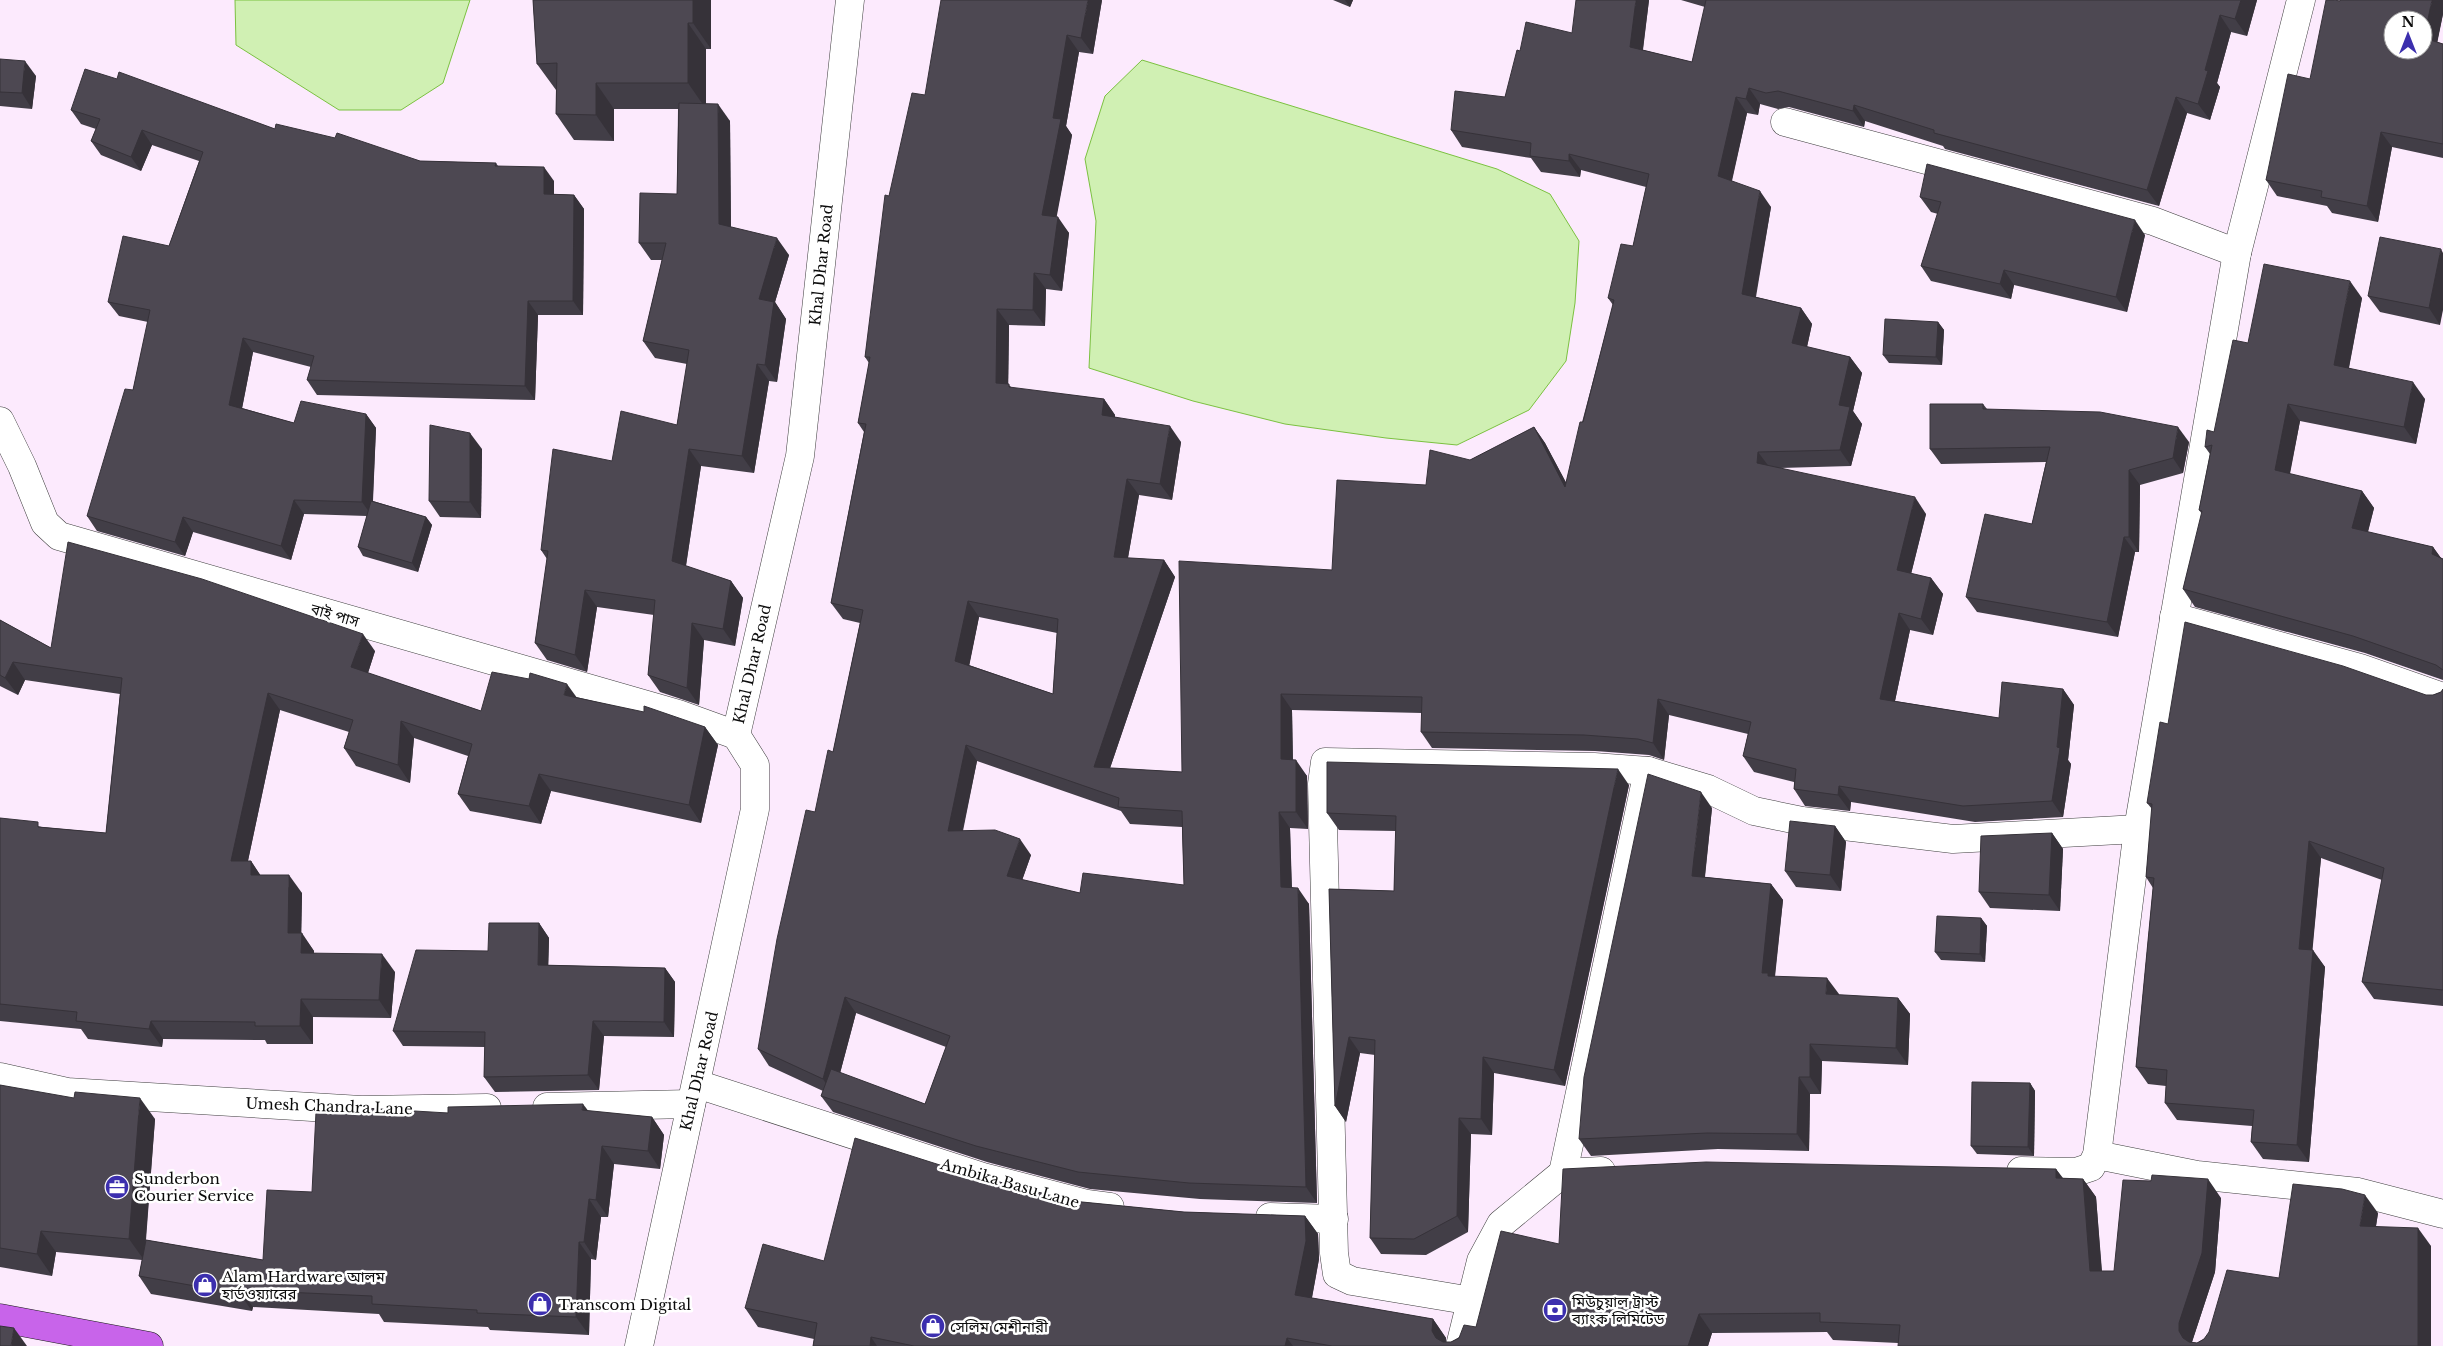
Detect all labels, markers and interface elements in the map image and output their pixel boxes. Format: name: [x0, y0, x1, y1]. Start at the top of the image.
north arrow: [2383, 10, 2433, 60]
text: N: [2401, 13, 2415, 31]
street label: Khal Dhar Road: [805, 203, 837, 327]
street label: বাই পাস: [308, 599, 362, 631]
street label: Khal Dhar Road: [729, 602, 775, 726]
street label: Khal Dhar Road: [676, 1009, 722, 1133]
street label: Umesh Chandra Lane: [245, 1094, 413, 1118]
street label: Ambika Basu Lane: [937, 1154, 1082, 1212]
place label: Sunderbon Courier Service: [134, 1169, 254, 1205]
office icon: Sunderbon Courier Service: [104, 1174, 130, 1200]
place label: Alam Hardware আলম হার্ডওয়্যারের: [221, 1267, 386, 1303]
shop icon: Alam Hardware আলম হার্ডওয়্যারের: [192, 1272, 218, 1298]
shop icon: Transcom Digital: [527, 1291, 553, 1317]
place label: মিউচুয়াল ট্রাস্ট ব্যাংক লিমিটেড: [1571, 1292, 1665, 1328]
place label: Transcom Digital: [558, 1295, 691, 1314]
bank icon: মিউচুয়াল ট্রাস্ট ব্যাংক লিমিটেড: [1542, 1297, 1568, 1323]
shop icon: সেলিম মেশীনারী: [920, 1313, 946, 1339]
place label: সেলিম মেশীনারী: [950, 1317, 1049, 1336]

